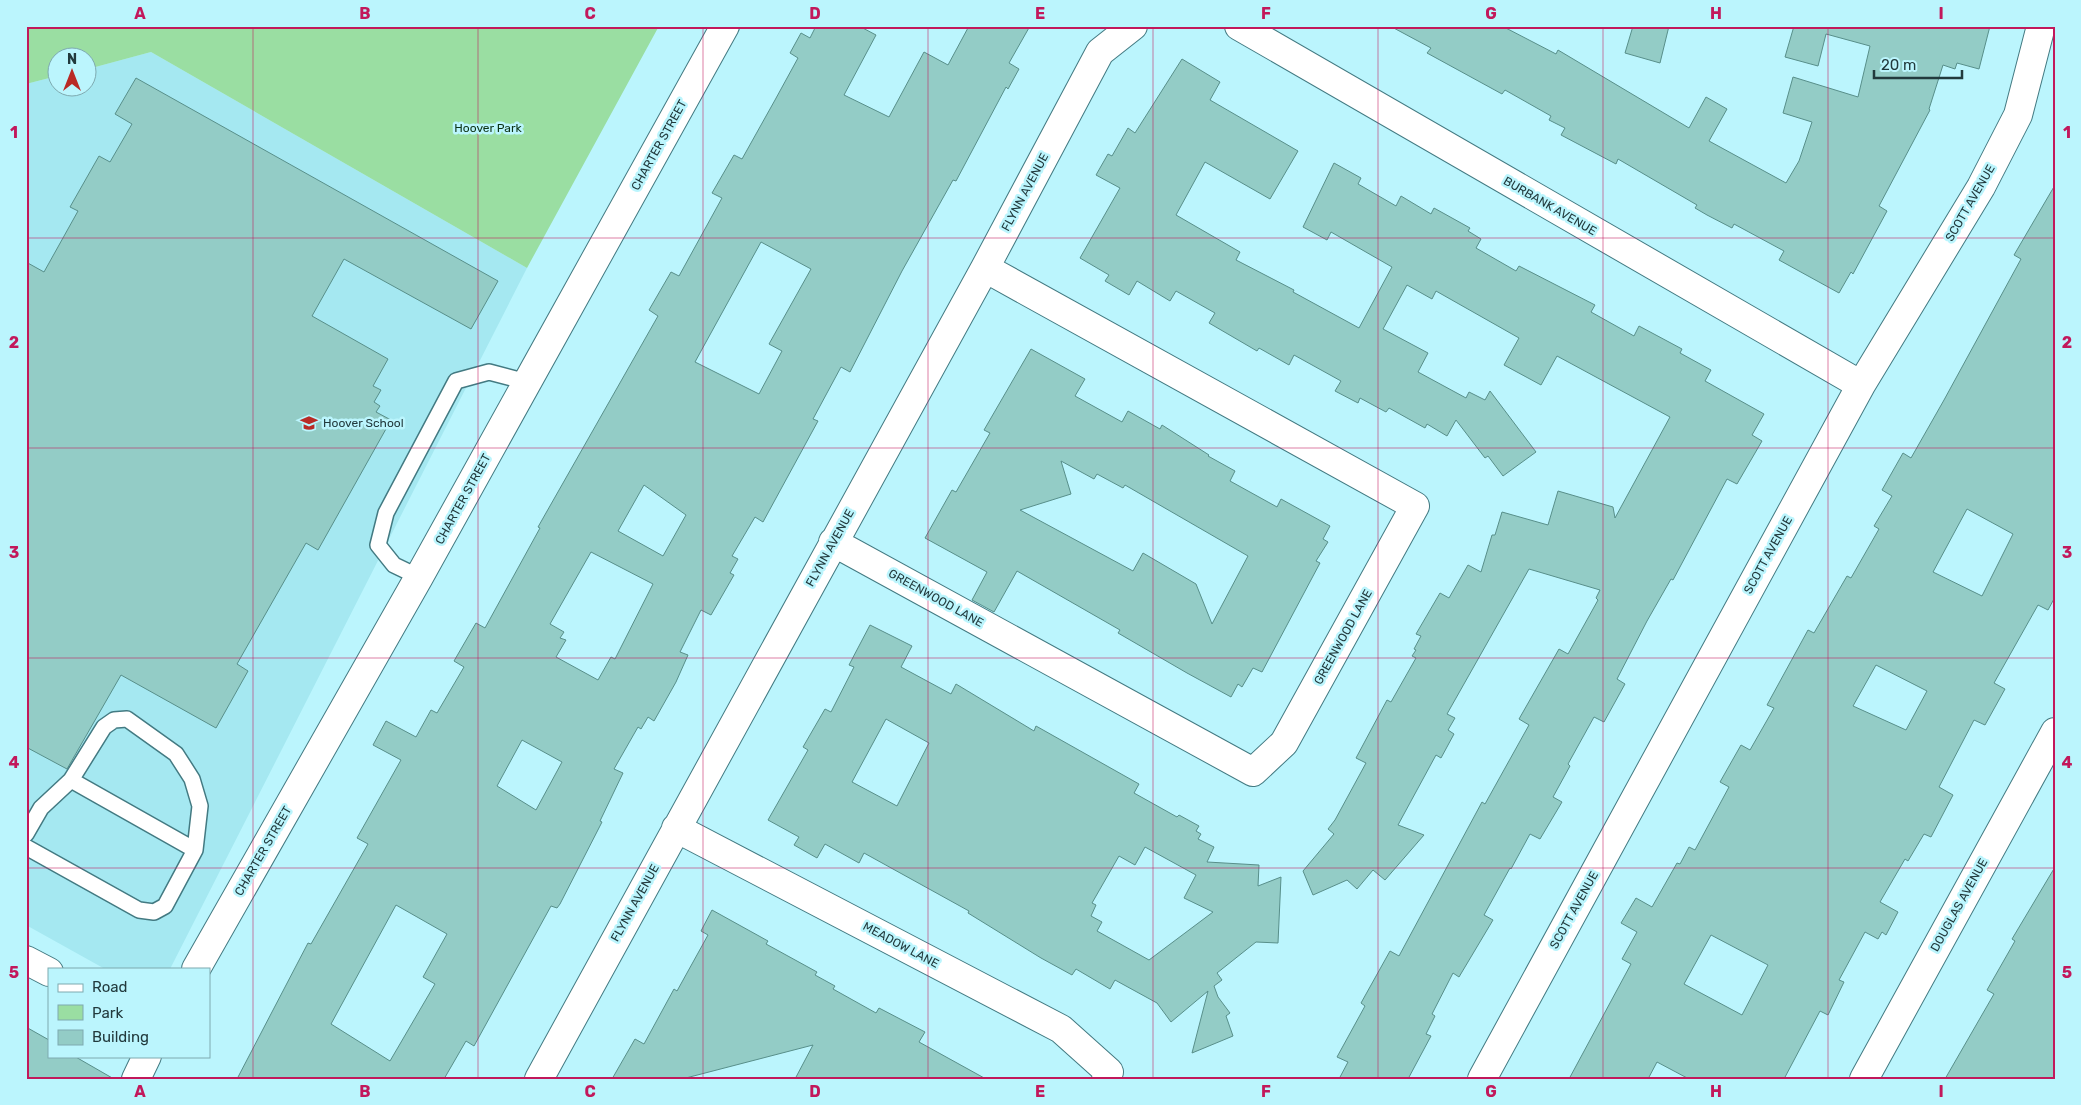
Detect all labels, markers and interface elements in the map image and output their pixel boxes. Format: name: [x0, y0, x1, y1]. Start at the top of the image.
text: A: [134, 4, 146, 23]
text: B: [359, 4, 371, 23]
text: C: [584, 4, 596, 23]
text: D: [809, 4, 821, 23]
text: E: [1035, 4, 1045, 23]
text: F: [1261, 4, 1271, 23]
text: G: [1485, 4, 1497, 23]
text: H: [1710, 4, 1722, 23]
text: I: [1938, 4, 1944, 23]
north arrow: [48, 48, 98, 98]
scale bar: [1874, 48, 1961, 80]
text: N: [67, 51, 77, 68]
text: 20 m: [1881, 56, 1916, 74]
street label: CHARTER STREET: [628, 97, 690, 193]
park label: Hoover Park: [454, 121, 523, 135]
text: 1: [10, 123, 18, 142]
text: 1: [2063, 123, 2071, 142]
street label: FLYNN AVENUE: [999, 151, 1051, 233]
street label: SCOTT AVENUE: [1942, 162, 1998, 244]
street label: BURBANK AVENUE: [1501, 174, 1599, 238]
text: 2: [9, 333, 19, 352]
text: 2: [2062, 333, 2072, 352]
school or university icon: Hoover School: [299, 413, 319, 433]
place label: Hoover School: [323, 416, 404, 430]
street label: CHARTER STREET: [432, 451, 494, 547]
street label: FLYNN AVENUE: [803, 507, 857, 589]
street label: SCOTT AVENUE: [1741, 514, 1795, 596]
text: 3: [9, 543, 19, 562]
text: 3: [2062, 543, 2072, 562]
street label: GREENWOOD LANE: [886, 566, 986, 630]
street label: GREENWOOD LANE: [1311, 587, 1375, 687]
text: 4: [9, 753, 20, 772]
text: 4: [2062, 753, 2073, 772]
street label: CHARTER STREET: [232, 804, 294, 898]
street label: DOUGLAS AVENUE: [1928, 856, 1990, 954]
street label: FLYNN AVENUE: [608, 862, 662, 944]
street label: SCOTT AVENUE: [1547, 869, 1601, 951]
street label: MEADOW LANE: [861, 919, 941, 971]
text: 5: [9, 963, 19, 982]
text: 5: [2062, 963, 2072, 982]
legend: [48, 968, 210, 1058]
text: Road: [92, 978, 128, 996]
text: Park: [92, 1004, 123, 1022]
text: Building: [92, 1028, 149, 1046]
text: A: [134, 1082, 146, 1101]
text: B: [359, 1082, 371, 1101]
text: C: [584, 1082, 596, 1101]
text: D: [809, 1082, 821, 1101]
text: E: [1035, 1082, 1045, 1101]
text: F: [1261, 1082, 1271, 1101]
text: G: [1485, 1082, 1497, 1101]
text: H: [1710, 1082, 1722, 1101]
text: I: [1938, 1082, 1944, 1101]

